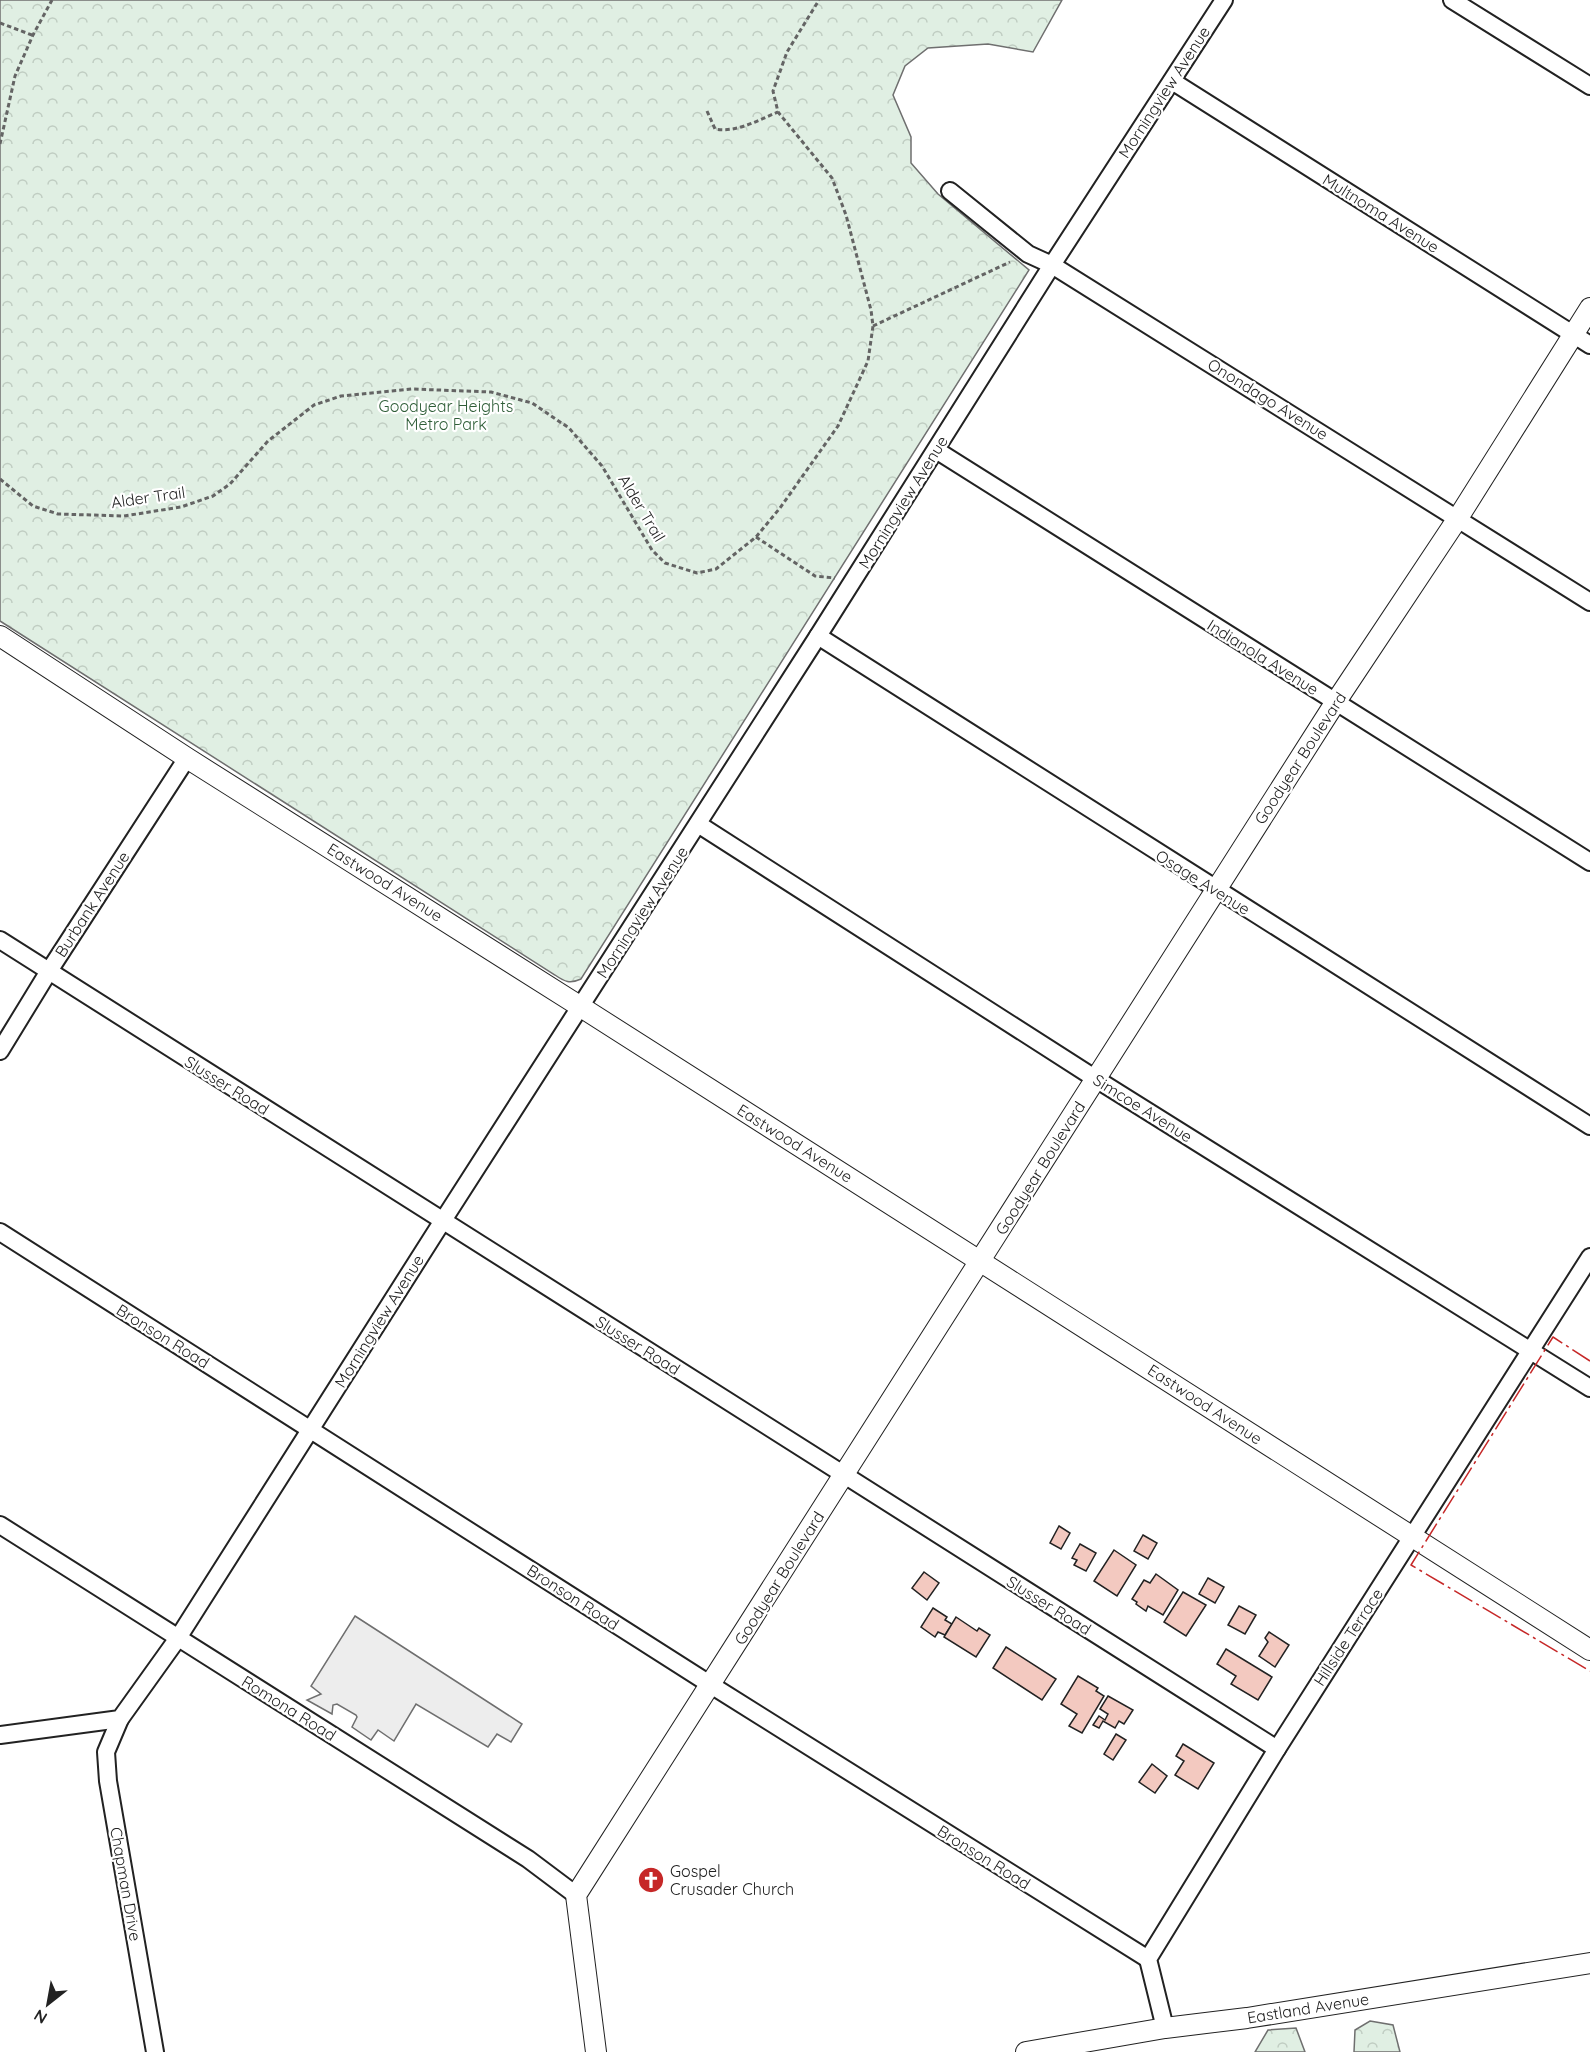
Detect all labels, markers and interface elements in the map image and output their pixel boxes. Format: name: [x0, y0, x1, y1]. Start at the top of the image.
street label: Morningview Avenue: [1114, 22, 1214, 162]
street label: Multnoma Avenue: [1319, 169, 1443, 257]
street label: Onondago Avenue: [1204, 354, 1332, 444]
park label: Goodyear Heights Metro Park: [379, 396, 513, 434]
street label: Morningview Avenue: [854, 432, 952, 572]
street label: Alder Trail: [614, 471, 670, 545]
street label: Alder Trail: [110, 482, 186, 512]
street label: Indianola Avenue: [1204, 615, 1322, 699]
street label: Goodyear Boulevard: [1250, 688, 1350, 828]
street label: Eastwood Avenue: [324, 838, 446, 926]
street label: Morningview Avenue: [592, 842, 692, 982]
street label: Osage Avenue: [1152, 845, 1254, 919]
street label: Burbank Avenue: [50, 847, 134, 961]
street label: Slusser Road: [181, 1051, 273, 1119]
street label: Simcoe Avenue: [1090, 1070, 1196, 1146]
street label: Goodyear Boulevard: [991, 1098, 1089, 1238]
street label: Eastwood Avenue: [734, 1099, 856, 1187]
street label: Morningview Avenue: [330, 1251, 428, 1391]
street label: Bronson Road: [113, 1300, 213, 1372]
street label: Slusser Road: [592, 1311, 684, 1379]
street label: Eastwood Avenue: [1144, 1360, 1266, 1448]
street label: Goodyear Boulevard: [730, 1508, 828, 1648]
street label: Bronson Road: [523, 1560, 623, 1634]
street label: Slusser Road: [1003, 1571, 1095, 1639]
street label: Hillside Terrace: [1309, 1584, 1387, 1690]
street label: Romona Road: [238, 1671, 340, 1745]
street label: Bronson Road: [934, 1821, 1034, 1893]
street label: Chapman Drive: [106, 1825, 146, 1943]
place label: Gospel Crusader Church: [670, 1861, 794, 1899]
church icon: Gospel Crusader Church: [636, 1865, 666, 1895]
north arrow: [18, 1974, 78, 2034]
street label: Eastland Avenue: [1246, 1988, 1370, 2028]
text: N: [30, 2005, 50, 2028]

